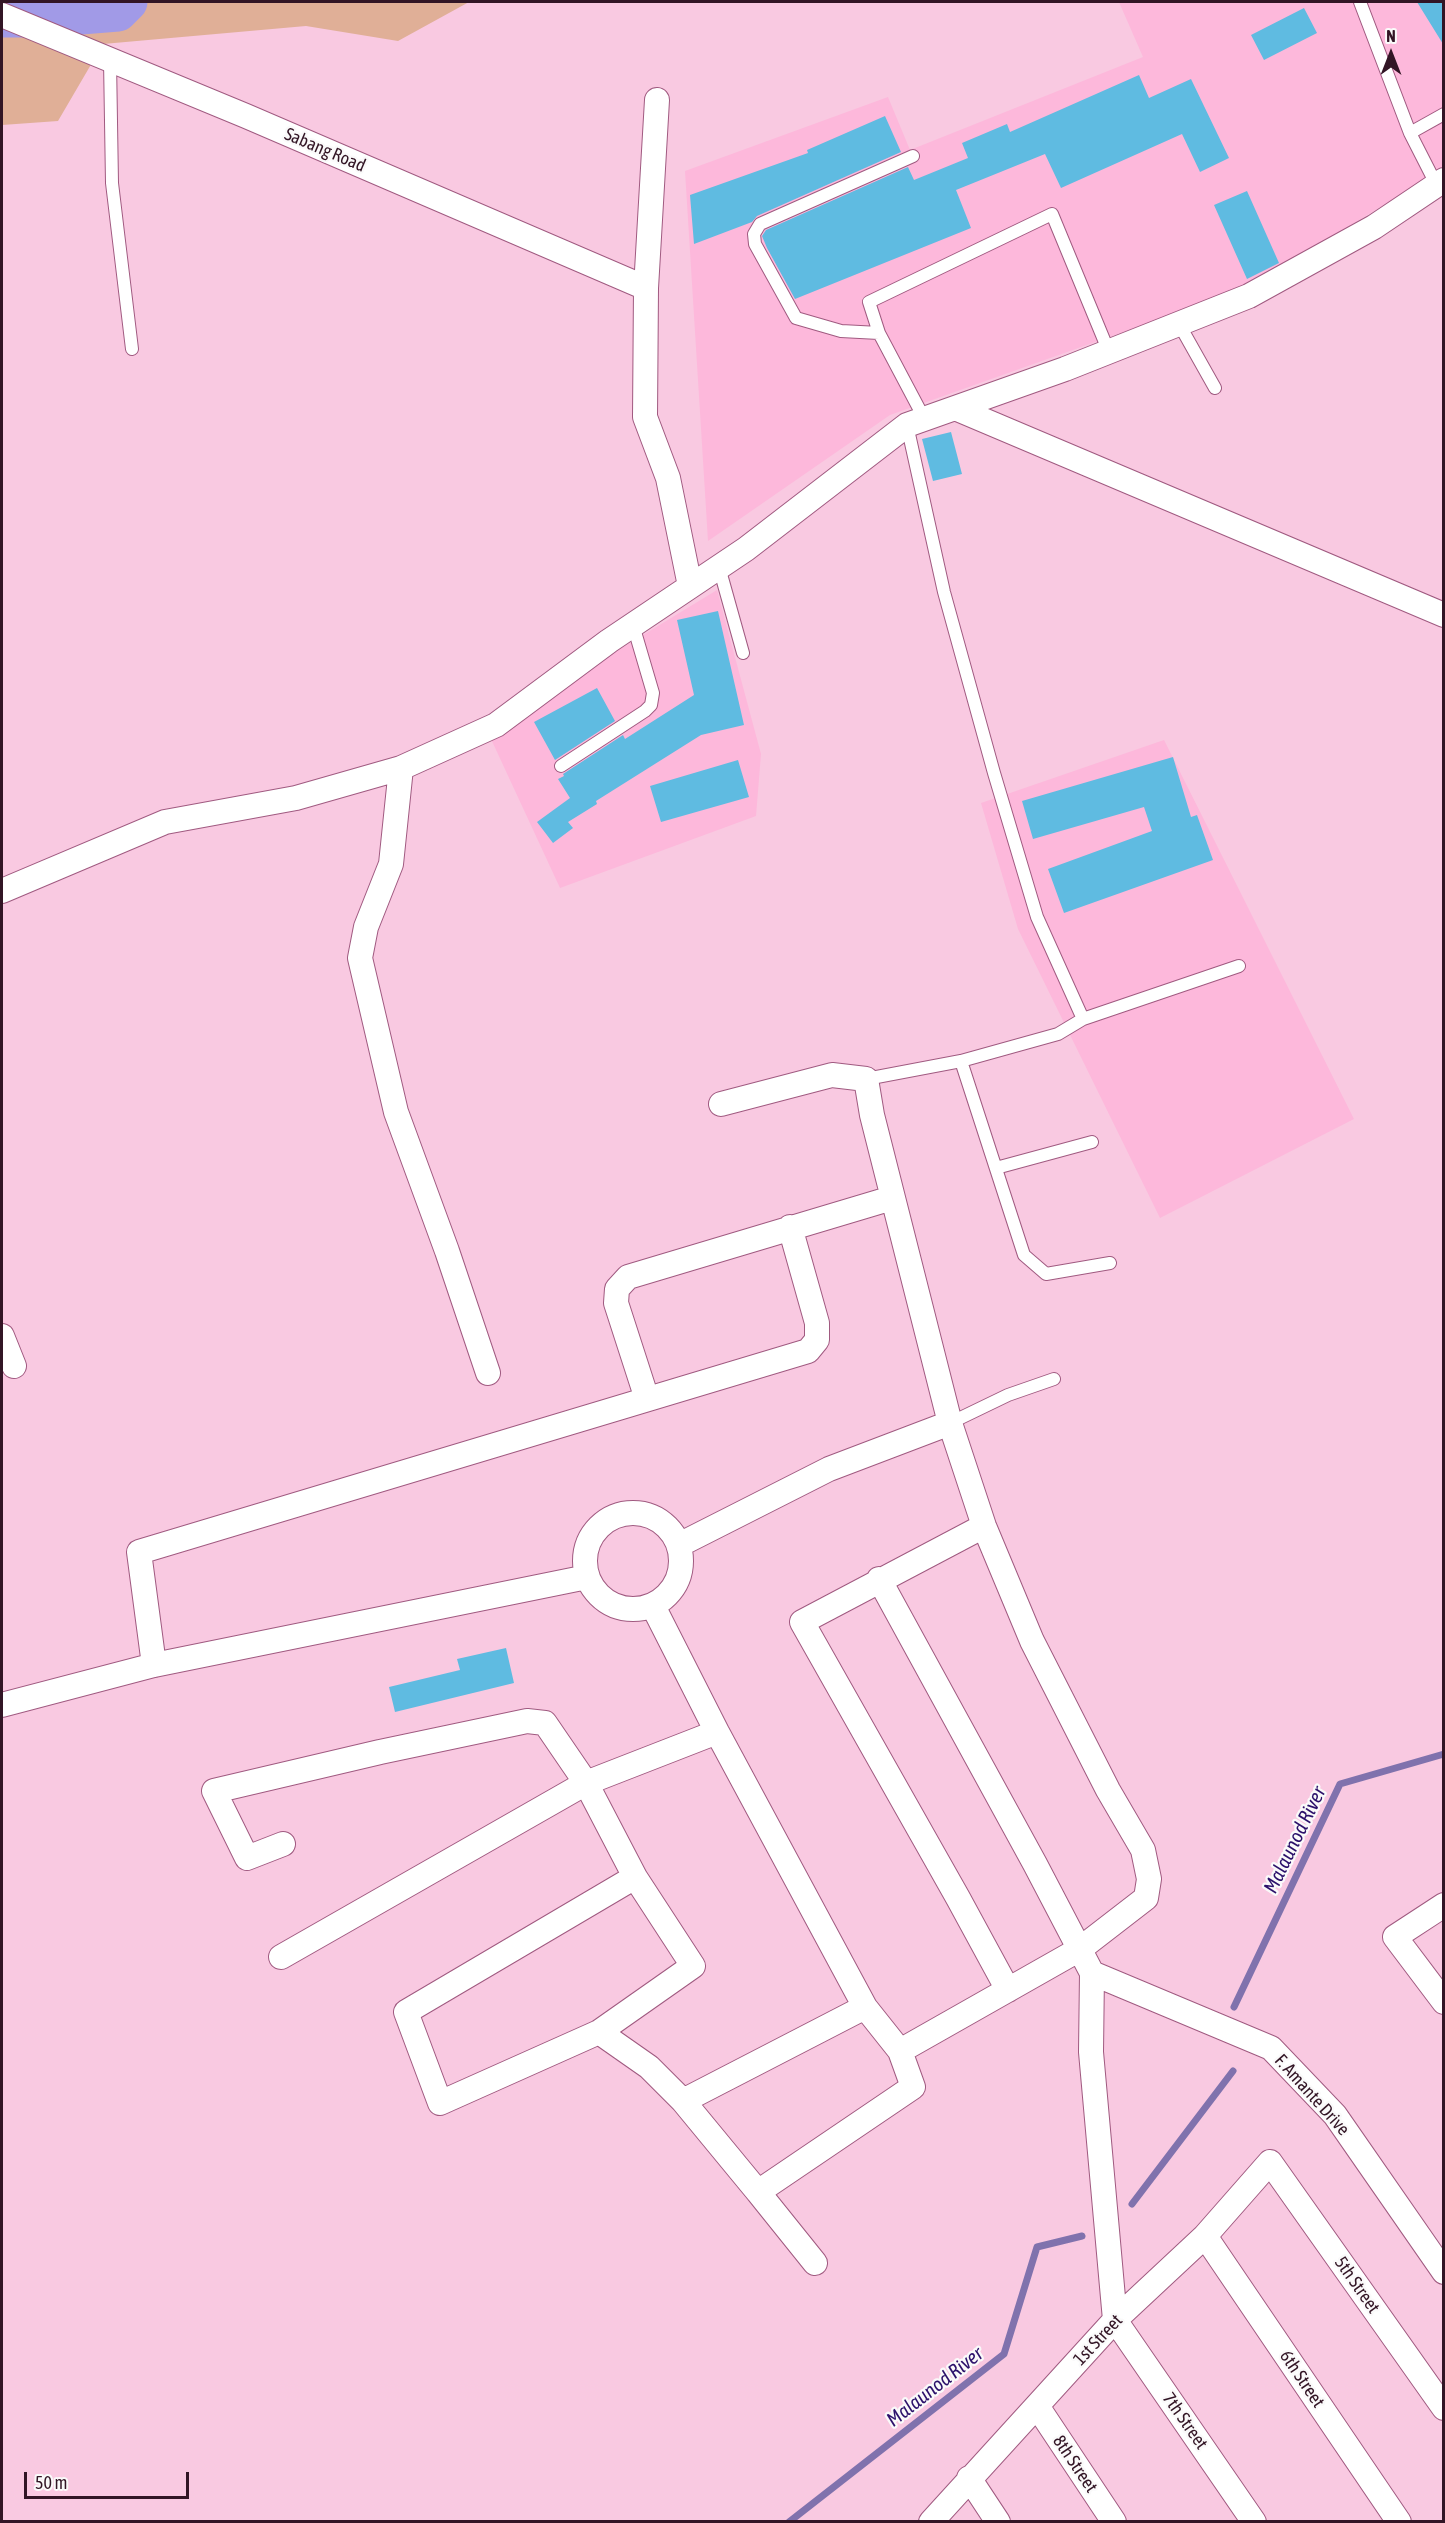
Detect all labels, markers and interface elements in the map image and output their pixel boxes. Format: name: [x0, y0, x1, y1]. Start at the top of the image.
north arrow: [1361, 24, 1421, 84]
text: N: [1386, 27, 1396, 45]
street label: Sabang Road: [281, 123, 369, 177]
water label: Malaunod River: [1259, 1783, 1331, 1897]
street label: F. Amante Drive: [1270, 2050, 1354, 2140]
street label: 5th Street: [1330, 2252, 1384, 2318]
street label: 1st Street: [1069, 2310, 1127, 2370]
water label: Malaunod River: [882, 2342, 988, 2432]
street label: 6th Street: [1275, 2346, 1329, 2412]
street label: 7th Street: [1158, 2388, 1212, 2454]
street label: 8th Street: [1048, 2431, 1102, 2497]
scale bar: [27, 2460, 192, 2498]
text: 50 m: [35, 2472, 67, 2493]

